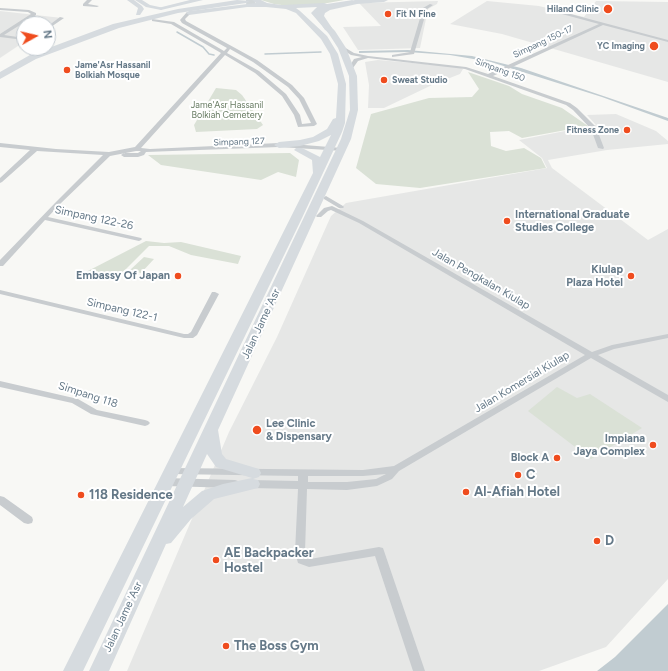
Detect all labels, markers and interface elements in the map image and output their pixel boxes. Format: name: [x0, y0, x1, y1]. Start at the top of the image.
marker: Hiland Clinic: [602, 3, 614, 15]
place label: Hiland Clinic: [547, 4, 599, 14]
marker: Fit N Fine: [383, 9, 393, 19]
place label: Fit N Fine: [396, 9, 436, 19]
north arrow: [16, 16, 56, 56]
street label: Simpang 150-17: [511, 23, 575, 61]
text: N: [40, 29, 54, 40]
marker: YC Imaging: [648, 40, 660, 52]
place label: YC Imaging: [597, 41, 645, 51]
street label: Simpang 150: [474, 56, 526, 84]
place label: Jame'Asr Hassanil Bolkiah Mosque: [75, 60, 150, 81]
marker: Jame'Asr Hassanil Bolkiah Mosque: [62, 65, 72, 75]
marker: Sweat Studio: [379, 75, 389, 85]
place label: Sweat Studio: [392, 75, 448, 85]
park label: Jame'Asr Hassanil Bolkiah Cemetery: [191, 100, 263, 121]
place label: Fitness Zone: [566, 125, 619, 135]
marker: Fitness Zone: [622, 125, 632, 135]
street label: Simpang 127: [213, 136, 265, 148]
street label: Simpang 122-26: [54, 203, 134, 233]
place label: International Graduate Studies College: [515, 208, 630, 234]
marker: International Graduate Studies College: [502, 216, 512, 226]
street label: Jalan Pengkalan Kiulap: [430, 246, 532, 312]
place label: Kiulap Plaza Hotel: [566, 263, 623, 289]
place label: Embassy Of Japan: [76, 269, 170, 283]
marker: Embassy Of Japan: [173, 271, 183, 281]
marker: Kiulap Plaza Hotel: [626, 271, 636, 281]
street label: Jalan Jame 'Asr: [239, 287, 283, 361]
street label: Simpang 122-1: [85, 295, 159, 325]
street label: Jalan Komersial Kiulap: [472, 348, 572, 416]
street label: Simpang 118: [57, 379, 119, 411]
place label: Lee Clinic & Dispensary: [266, 417, 332, 443]
marker: Lee Clinic & Dispensary: [251, 424, 263, 436]
place label: Impiana Jaya Complex: [574, 432, 645, 458]
marker: Impiana Jaya Complex: [648, 440, 658, 450]
place label: Block A: [511, 451, 549, 465]
marker: Block A: [552, 453, 562, 463]
place label: C: [526, 467, 535, 483]
marker: C: [513, 470, 523, 480]
place label: Al-Afiah Hotel: [474, 484, 560, 500]
place label: 118 Residence: [89, 487, 173, 503]
marker: Al-Afiah Hotel: [461, 487, 471, 497]
marker: 118 Residence: [76, 490, 86, 500]
place label: D: [605, 533, 614, 549]
marker: D: [592, 536, 602, 546]
place label: AE Backpacker Hostel: [224, 545, 314, 576]
marker: AE Backpacker Hostel: [211, 555, 221, 565]
street label: Jalan Jame 'Asr: [101, 580, 145, 654]
place label: The Boss Gym: [234, 638, 318, 654]
marker: The Boss Gym: [221, 641, 231, 651]

